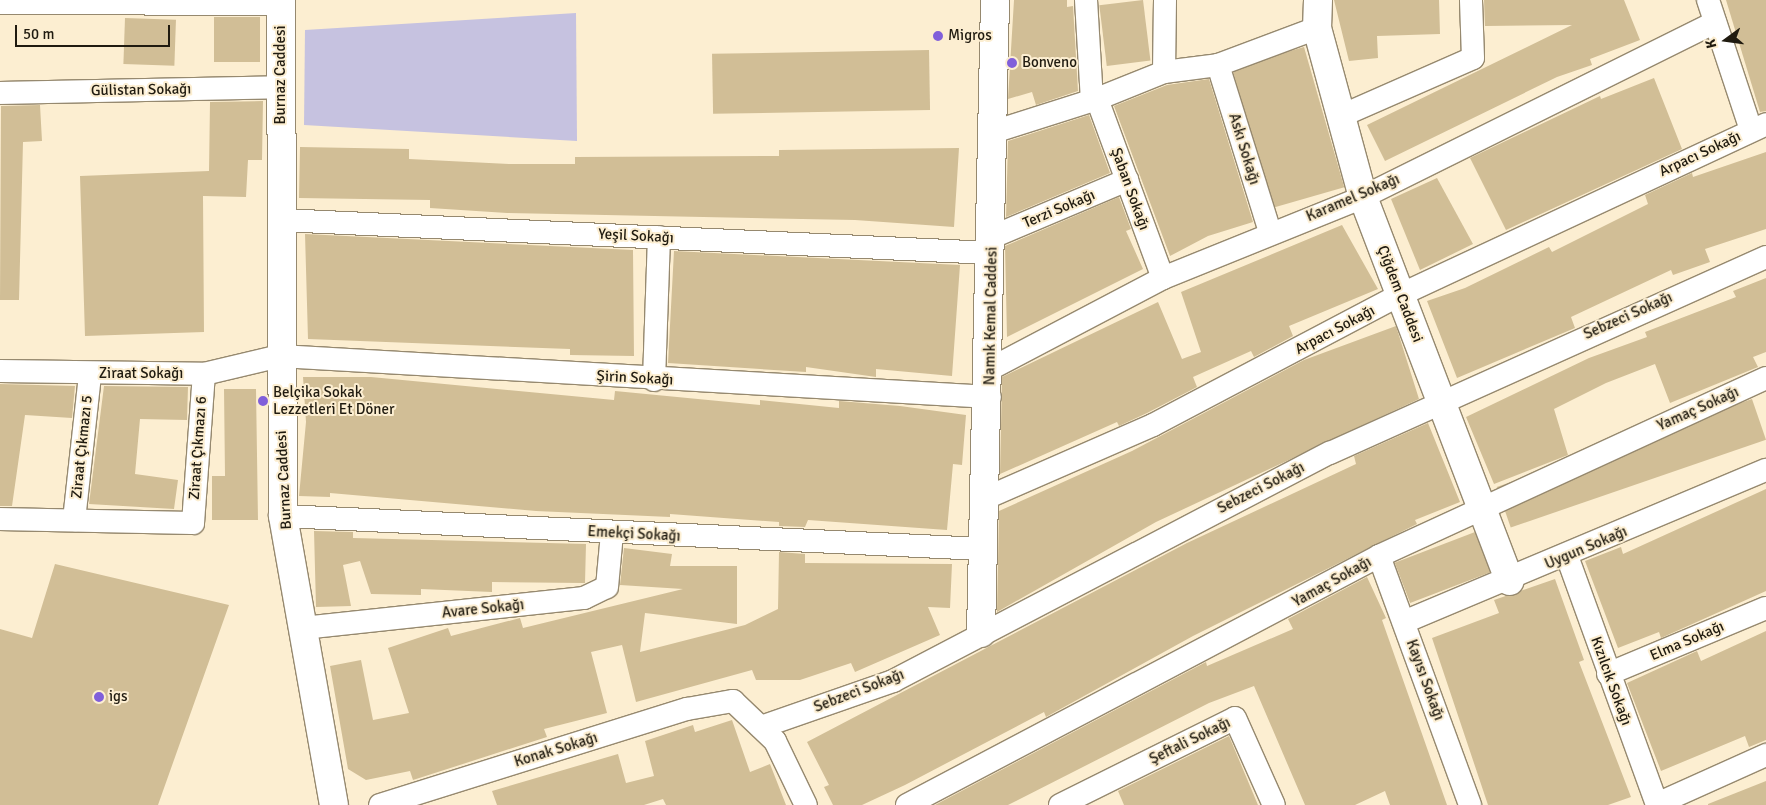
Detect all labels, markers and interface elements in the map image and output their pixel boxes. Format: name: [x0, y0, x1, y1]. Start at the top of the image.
scale bar: [18, 15, 172, 47]
north arrow: [1701, 15, 1751, 65]
text: 50 m: [23, 25, 54, 43]
street label: Burnaz Caddesi: [272, 25, 290, 125]
place label: Migros: [948, 27, 992, 45]
marker: Migros: [932, 30, 944, 42]
text: K: [1702, 37, 1720, 50]
place label: Bonveno: [1022, 54, 1077, 72]
marker: Bonveno: [1006, 57, 1018, 69]
street label: Gülistan Sokağı: [91, 80, 191, 100]
street label: Askı Sokağı: [1225, 111, 1263, 187]
street label: Arpacı Sokağı: [1656, 127, 1744, 181]
street label: Şaban Sokağı: [1107, 145, 1153, 233]
street label: Karamel Sokağı: [1303, 170, 1403, 226]
street label: Terzi Sokağı: [1020, 186, 1098, 232]
street label: Yeşil Sokağı: [598, 225, 674, 247]
street label: Çiğdem Caddesi: [1373, 243, 1427, 345]
street label: Namık Kemal Caddesi: [981, 247, 1001, 385]
street label: Sebzeci Sokağı: [1581, 288, 1675, 344]
street label: Arpacı Sokağı: [1292, 301, 1378, 359]
street label: Ziraat Sokağı: [99, 365, 183, 383]
street label: Şirin Sokağı: [596, 367, 674, 389]
place label: Belçika Sokak Lezzetleri Et Döner: [273, 383, 394, 418]
street label: Yamaç Sokağı: [1654, 383, 1742, 435]
street label: Ziraat Çıkmazı 5: [68, 394, 96, 500]
marker: Belçika Sokak Lezzetleri Et Döner: [257, 395, 269, 407]
street label: Ziraat Çıkmazı 6: [185, 396, 211, 500]
street label: Burnaz Caddesi: [272, 430, 296, 530]
street label: Sebzeci Sokağı: [1214, 458, 1308, 518]
street label: Emekçi Sokağı: [587, 523, 681, 545]
street label: Uygun Sokağı: [1542, 523, 1630, 573]
street label: Yamaç Sokağı: [1289, 553, 1375, 611]
street label: Avare Sokağı: [441, 596, 525, 622]
street label: Elma Sokağı: [1647, 617, 1727, 665]
street label: Kızılcık Sokağı: [1587, 634, 1635, 728]
street label: Kayısı Sokağı: [1402, 637, 1448, 723]
street label: Sebzeci Sokağı: [811, 666, 907, 716]
place label: igs: [109, 688, 128, 706]
marker: igs: [93, 691, 105, 703]
street label: Şeftali Sokağı: [1146, 714, 1234, 768]
street label: Konak Sokağı: [512, 729, 600, 771]

